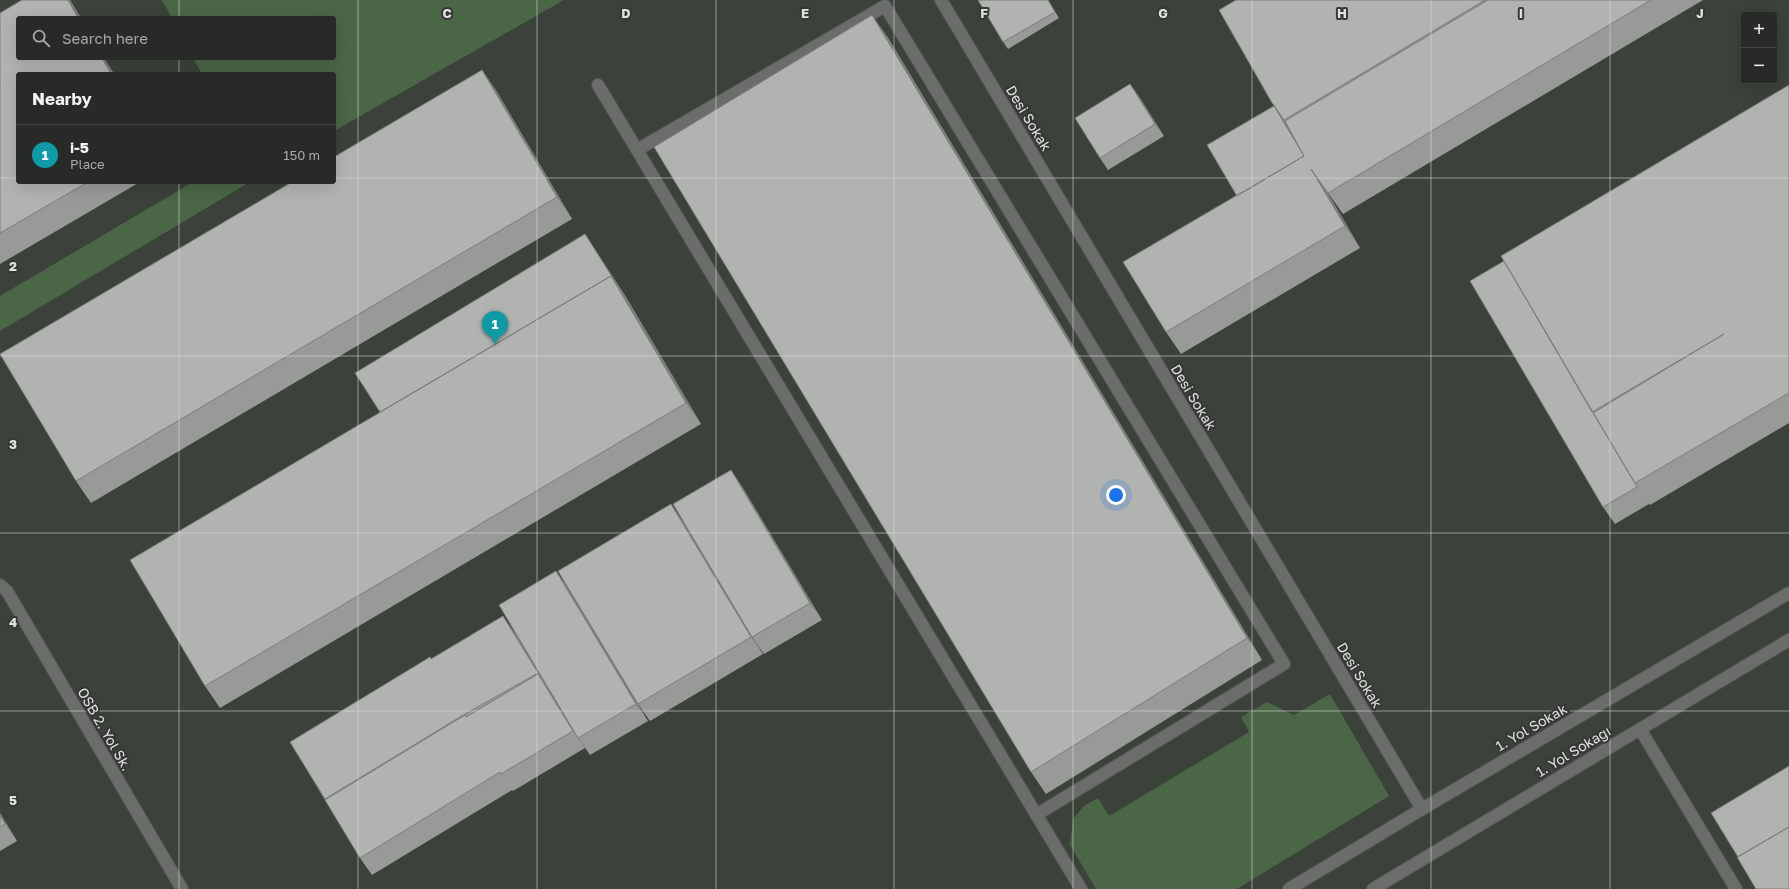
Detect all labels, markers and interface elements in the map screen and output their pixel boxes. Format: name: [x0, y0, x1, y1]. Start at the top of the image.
text: C: [442, 5, 452, 21]
text: D: [621, 5, 631, 21]
text: E: [801, 5, 809, 21]
text: F: [980, 5, 988, 21]
text: G: [1158, 5, 1168, 21]
text: H: [1337, 5, 1347, 21]
text: I: [1519, 5, 1523, 21]
text: J: [1696, 5, 1704, 21]
map controls: [1741, 12, 1777, 84]
button: +: [1741, 12, 1777, 48]
search box: [16, 16, 336, 60]
icon: search: [30, 27, 52, 49]
text: Search here: [62, 29, 148, 47]
button: −: [1741, 48, 1777, 84]
street label: Desi Sokak: [1003, 82, 1055, 154]
text: Nearby: [32, 88, 92, 109]
text: i-5: [70, 138, 89, 156]
text: 1: [42, 147, 48, 163]
text: 150 m: [283, 147, 320, 163]
text: Place: [70, 156, 105, 172]
text: 2: [9, 258, 17, 274]
pin: 1: [482, 311, 508, 344]
street label: Desi Sokak: [1168, 361, 1220, 433]
text: 3: [9, 436, 17, 452]
your location: [1106, 485, 1126, 505]
text: 4: [9, 614, 17, 630]
street label: Desi Sokak: [1334, 639, 1386, 711]
street label: OSB 2. Yol Sk.: [74, 684, 136, 774]
street label: 1. Yol Sokak: [1492, 700, 1570, 754]
street label: 1. Yol Sokağı: [1533, 722, 1613, 780]
text: 5: [9, 792, 17, 808]

